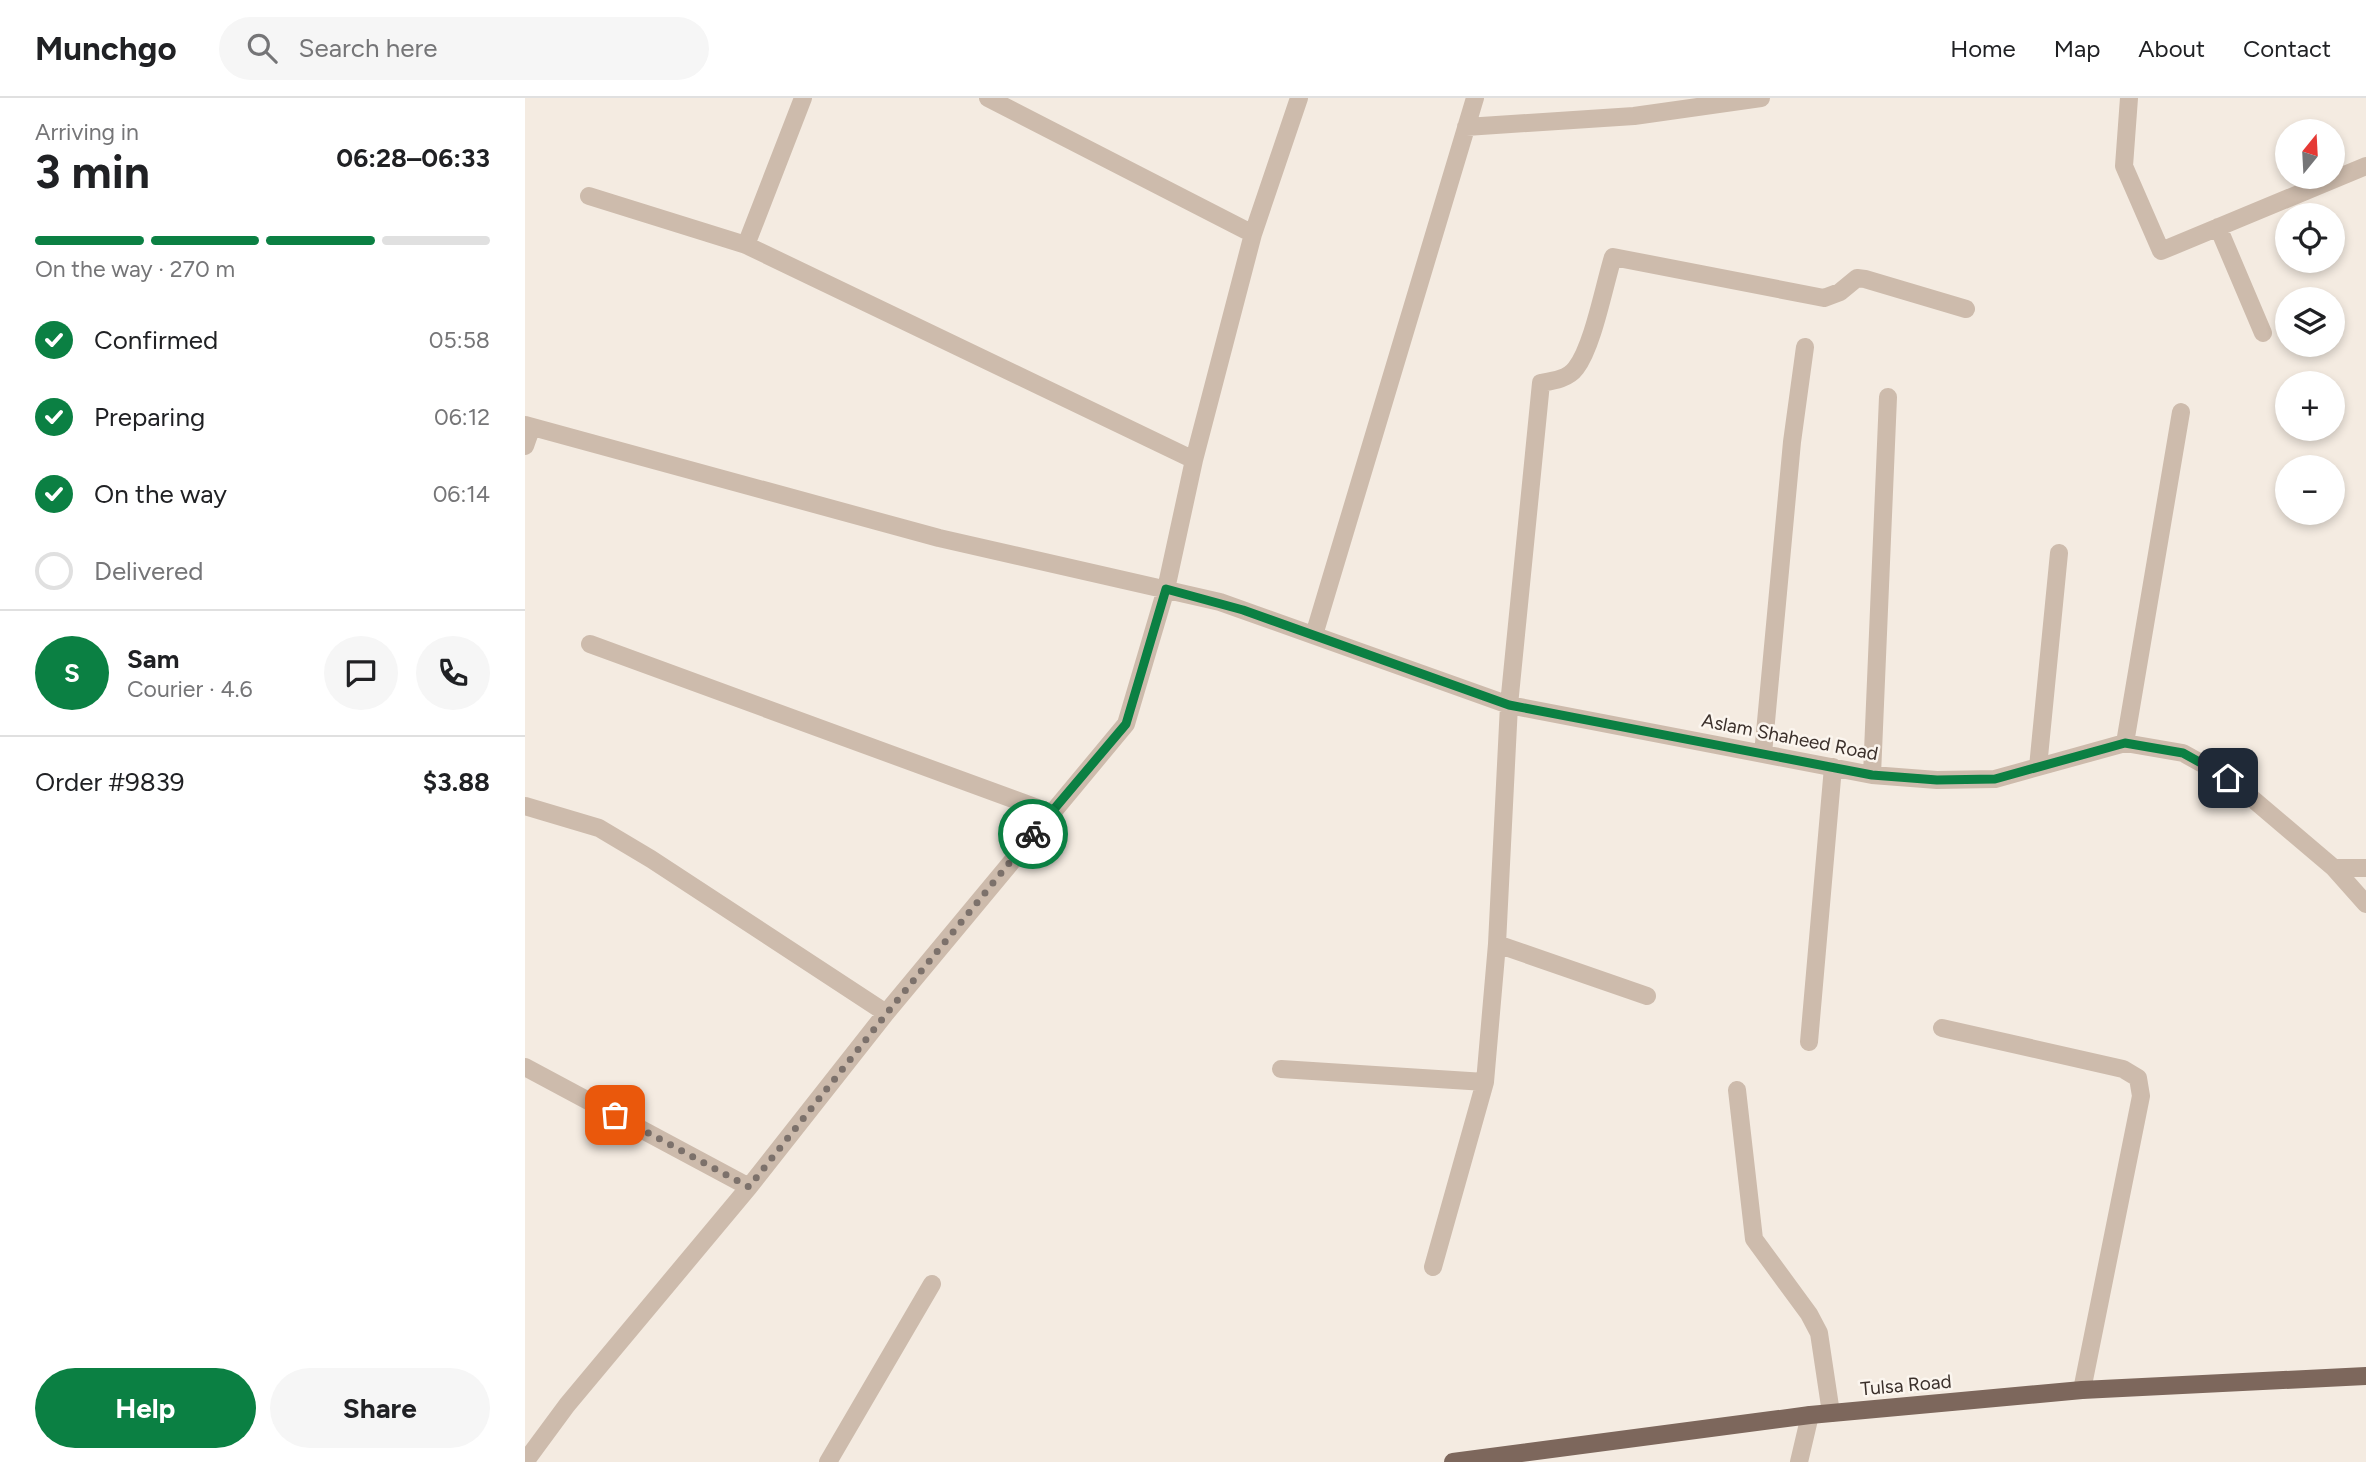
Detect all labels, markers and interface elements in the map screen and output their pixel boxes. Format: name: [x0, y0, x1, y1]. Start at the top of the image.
search box: [219, 17, 709, 80]
text: Munchgo: [35, 29, 177, 68]
icon: search: [243, 29, 281, 67]
text: Search here: [299, 32, 438, 64]
text: Home: [1950, 34, 2016, 63]
text: Map: [2054, 34, 2100, 63]
text: About: [2138, 34, 2205, 63]
text: Contact: [2243, 34, 2331, 63]
text: Arriving in: [35, 118, 139, 146]
north arrow: [2275, 119, 2345, 189]
map controls: [2275, 119, 2345, 525]
text: 06:28–06:33: [336, 142, 490, 174]
text: 3 min: [35, 144, 150, 200]
button: locate: [2275, 203, 2345, 273]
text: On the way · 270 m: [35, 255, 235, 283]
button: layers: [2275, 287, 2345, 357]
icon: check: [35, 321, 73, 359]
text: Confirmed: [94, 324, 218, 356]
text: 05:58: [429, 326, 490, 354]
button: +: [2275, 371, 2345, 441]
icon: check: [35, 398, 73, 436]
text: Preparing: [94, 401, 205, 433]
text: 06:12: [434, 403, 490, 431]
button: −: [2275, 455, 2345, 525]
icon: check: [35, 475, 73, 513]
text: On the way: [94, 478, 227, 510]
text: 06:14: [433, 480, 490, 508]
text: Delivered: [94, 555, 203, 587]
button: chat: [324, 636, 398, 710]
button: phone: [416, 636, 490, 710]
text: Sam: [127, 643, 179, 675]
text: S: [64, 657, 80, 689]
text: Courier · 4.6: [127, 675, 253, 703]
street label: Aslam Shaheed Road: [1700, 709, 1880, 765]
pin: [2198, 748, 2258, 808]
icon: home: [2209, 759, 2247, 797]
text: Order #9839: [35, 766, 185, 798]
text: $3.88: [423, 766, 490, 798]
courier: [998, 799, 1068, 869]
icon: bike: [1014, 815, 1052, 853]
pin: [585, 1085, 645, 1145]
icon: bag: [596, 1096, 634, 1134]
button: Help: [35, 1368, 256, 1448]
button: Share: [270, 1368, 490, 1448]
street label: Tulsa Road: [1859, 1370, 1953, 1400]

